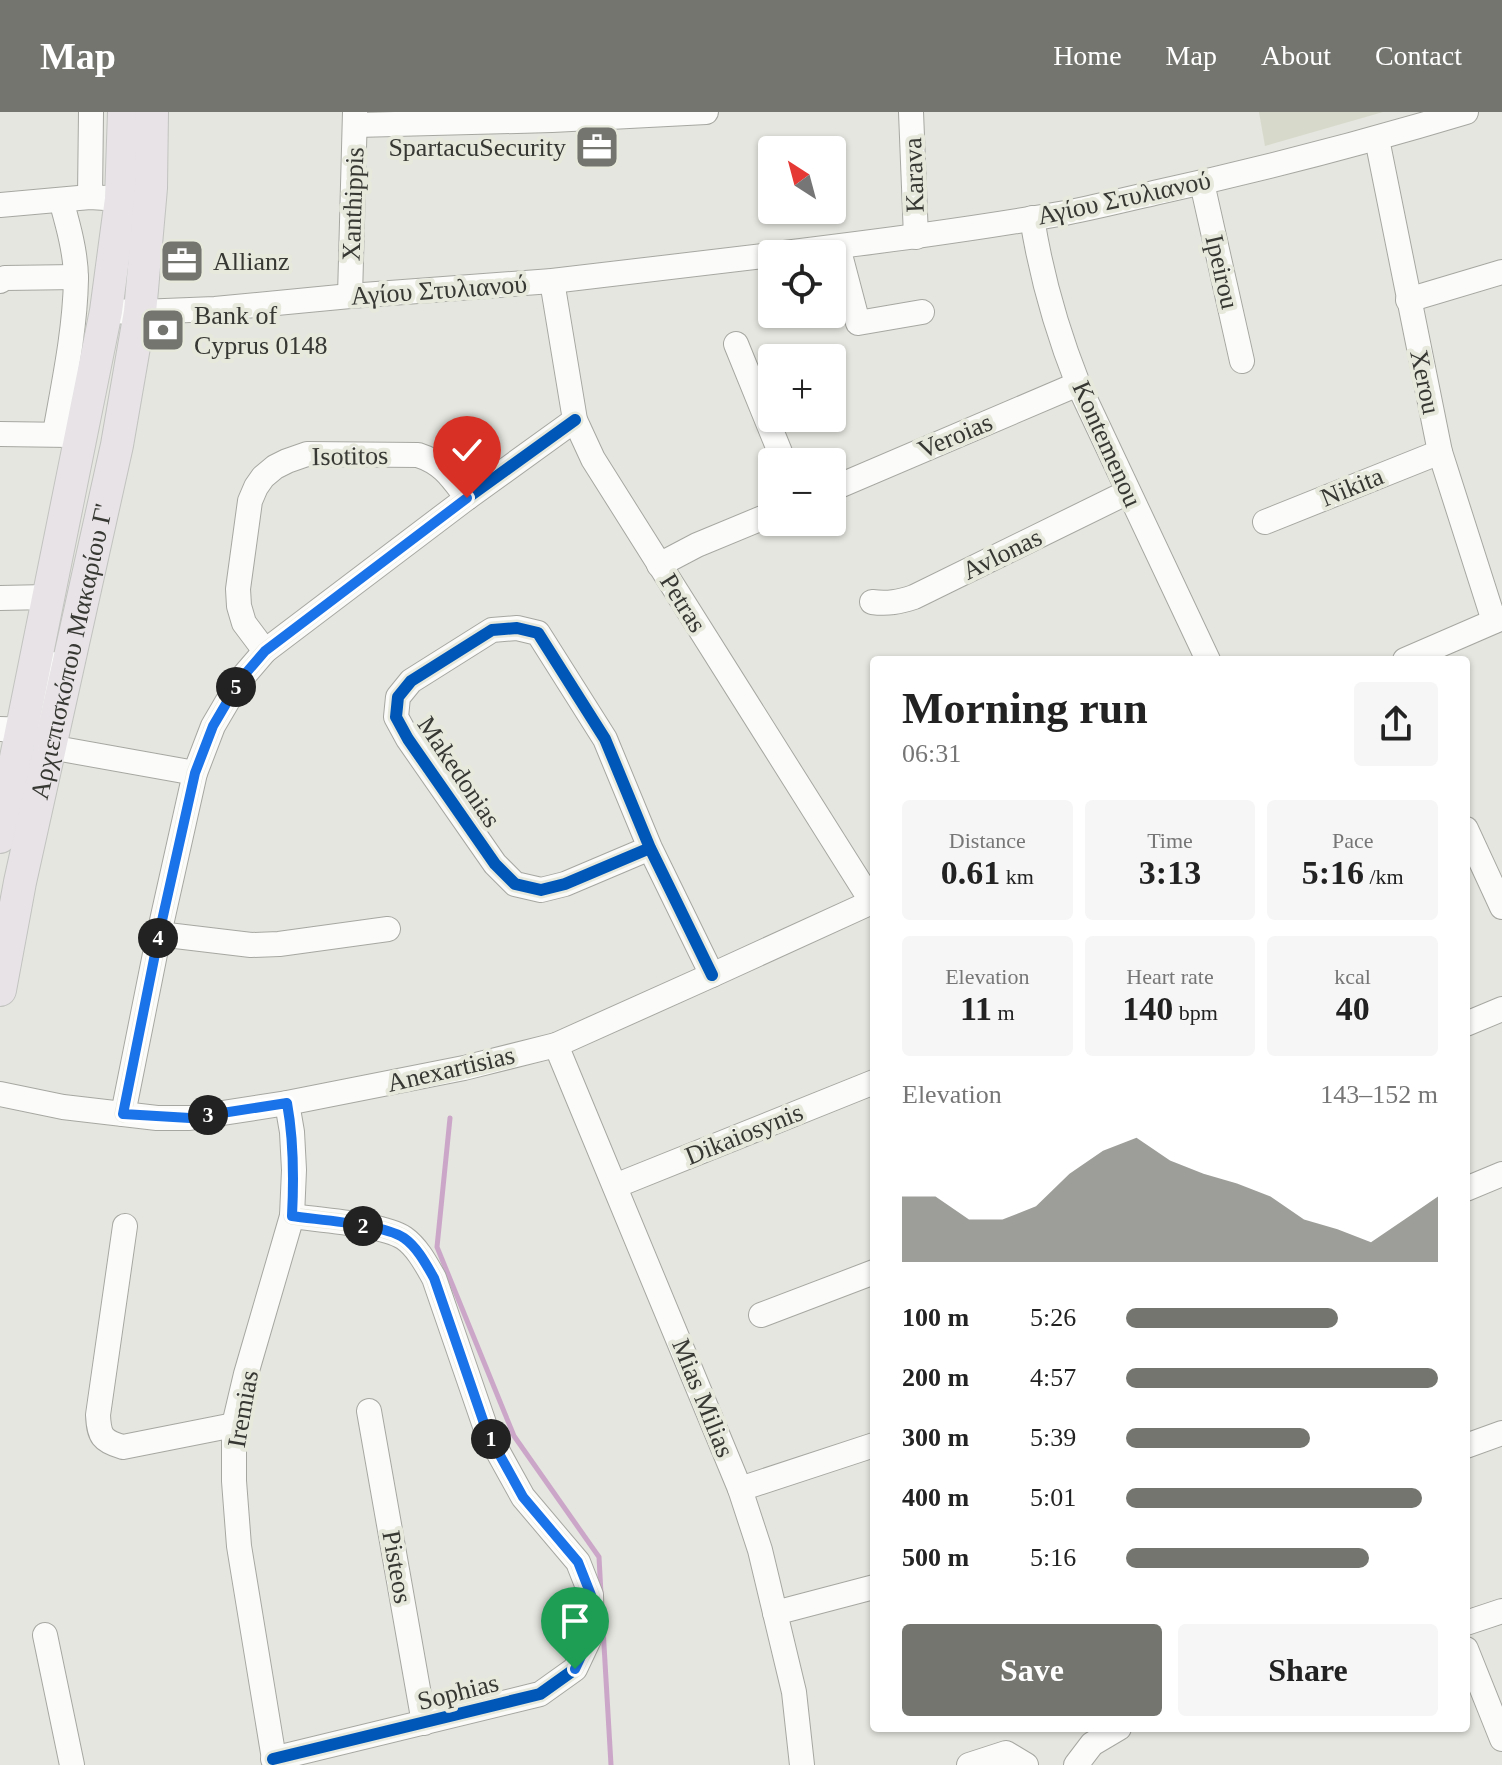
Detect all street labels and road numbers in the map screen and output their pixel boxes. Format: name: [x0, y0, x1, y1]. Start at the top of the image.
street label: Karava: [898, 137, 930, 213]
street label: Xanthippis: [337, 146, 369, 262]
street label: Αγίου Στυλιανού: [1035, 165, 1213, 231]
street label: Ipeirou: [1199, 232, 1245, 312]
street label: Αγίου Στυλιανού: [350, 269, 528, 311]
street label: Xerou: [1404, 347, 1446, 417]
street label: Kontemenou: [1066, 377, 1148, 511]
street label: Veroias: [913, 407, 997, 465]
street label: Isotitos: [311, 441, 389, 471]
street label: Nikita: [1316, 461, 1388, 513]
street label: Αρχιεπισκόπου Μακαρίου Γ': [24, 501, 118, 802]
street label: Avlonas: [958, 522, 1046, 586]
street label: Petras: [654, 568, 712, 638]
street label: Makedonias: [411, 711, 507, 833]
street label: Anexartisias: [384, 1040, 518, 1098]
street label: Dikaiosynis: [681, 1097, 807, 1171]
street label: Mias Milias: [666, 1335, 740, 1461]
street label: Iremias: [222, 1368, 264, 1450]
street label: Pisteos: [376, 1528, 418, 1606]
street label: Sophias: [415, 1668, 501, 1716]

